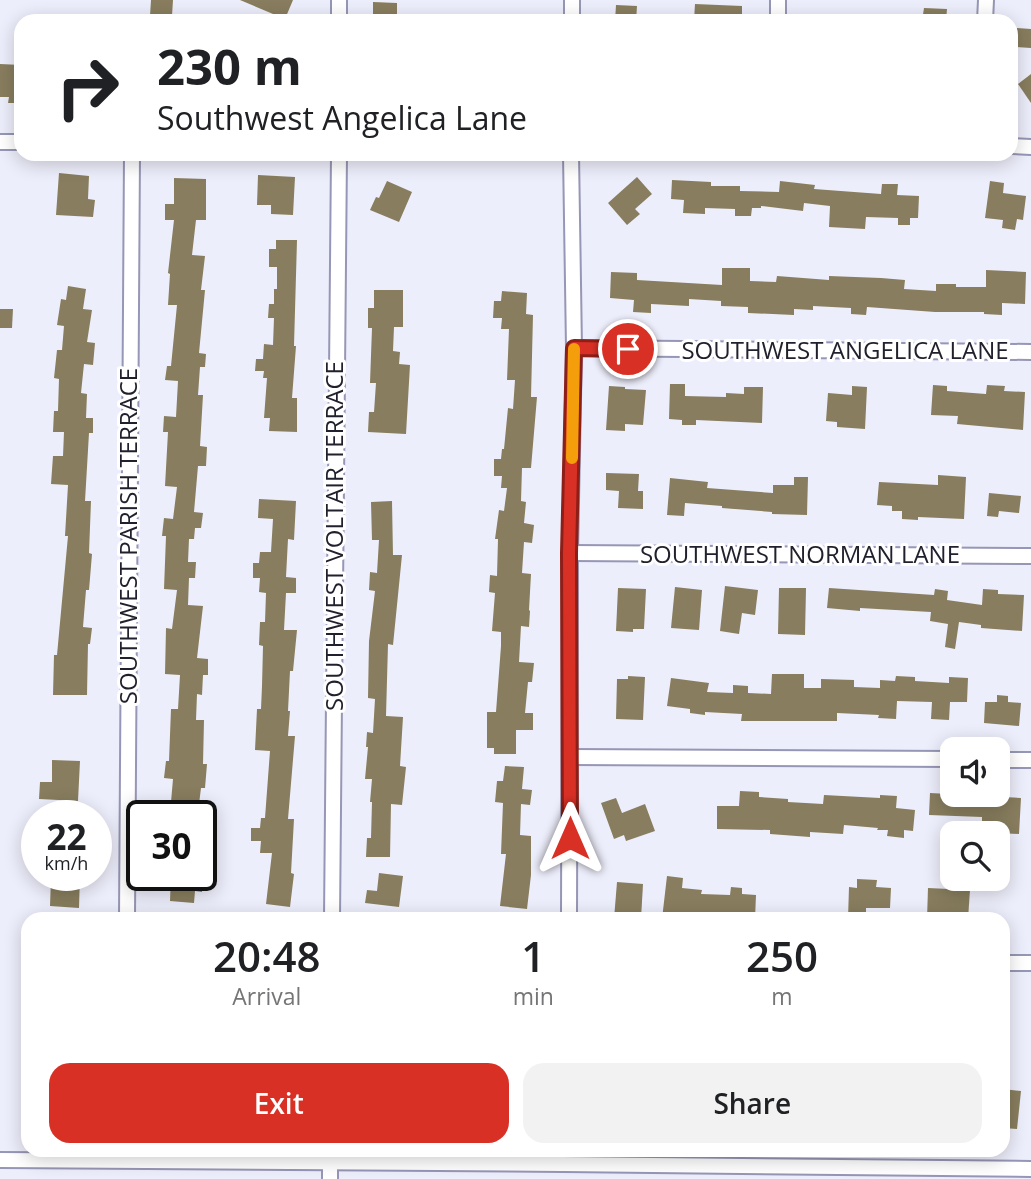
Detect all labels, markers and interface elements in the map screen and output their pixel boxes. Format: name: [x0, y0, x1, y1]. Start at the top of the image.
text: 230 m: [157, 33, 302, 99]
icon: right: [42, 42, 133, 133]
text: Southwest Angelica Lane: [157, 96, 527, 139]
pin: [598, 319, 658, 379]
icon: arrive: [609, 330, 647, 368]
street label: SOUTHWEST ANGELICA LANE: [681, 333, 1009, 366]
street label: SOUTHWEST VOLTAIR TERRACE: [317, 361, 350, 711]
street label: SOUTHWEST PARISH TERRACE: [111, 368, 144, 704]
street label: SOUTHWEST NORMAN LANE: [640, 537, 960, 570]
map controls: [940, 737, 1010, 891]
button: sound: [940, 737, 1010, 807]
speed limit sign: 30: [126, 800, 217, 891]
position arrow: [533, 801, 607, 875]
text: 22: [46, 813, 87, 860]
button: search: [940, 821, 1010, 891]
text: km/h: [45, 851, 88, 875]
text: 20:48: [213, 927, 321, 984]
text: 1: [521, 927, 545, 984]
text: 250: [746, 927, 818, 984]
text: Arrival: [232, 980, 301, 1012]
text: min: [513, 980, 554, 1012]
text: m: [771, 980, 793, 1012]
button: Exit: [49, 1063, 509, 1143]
button: Share: [523, 1063, 982, 1143]

